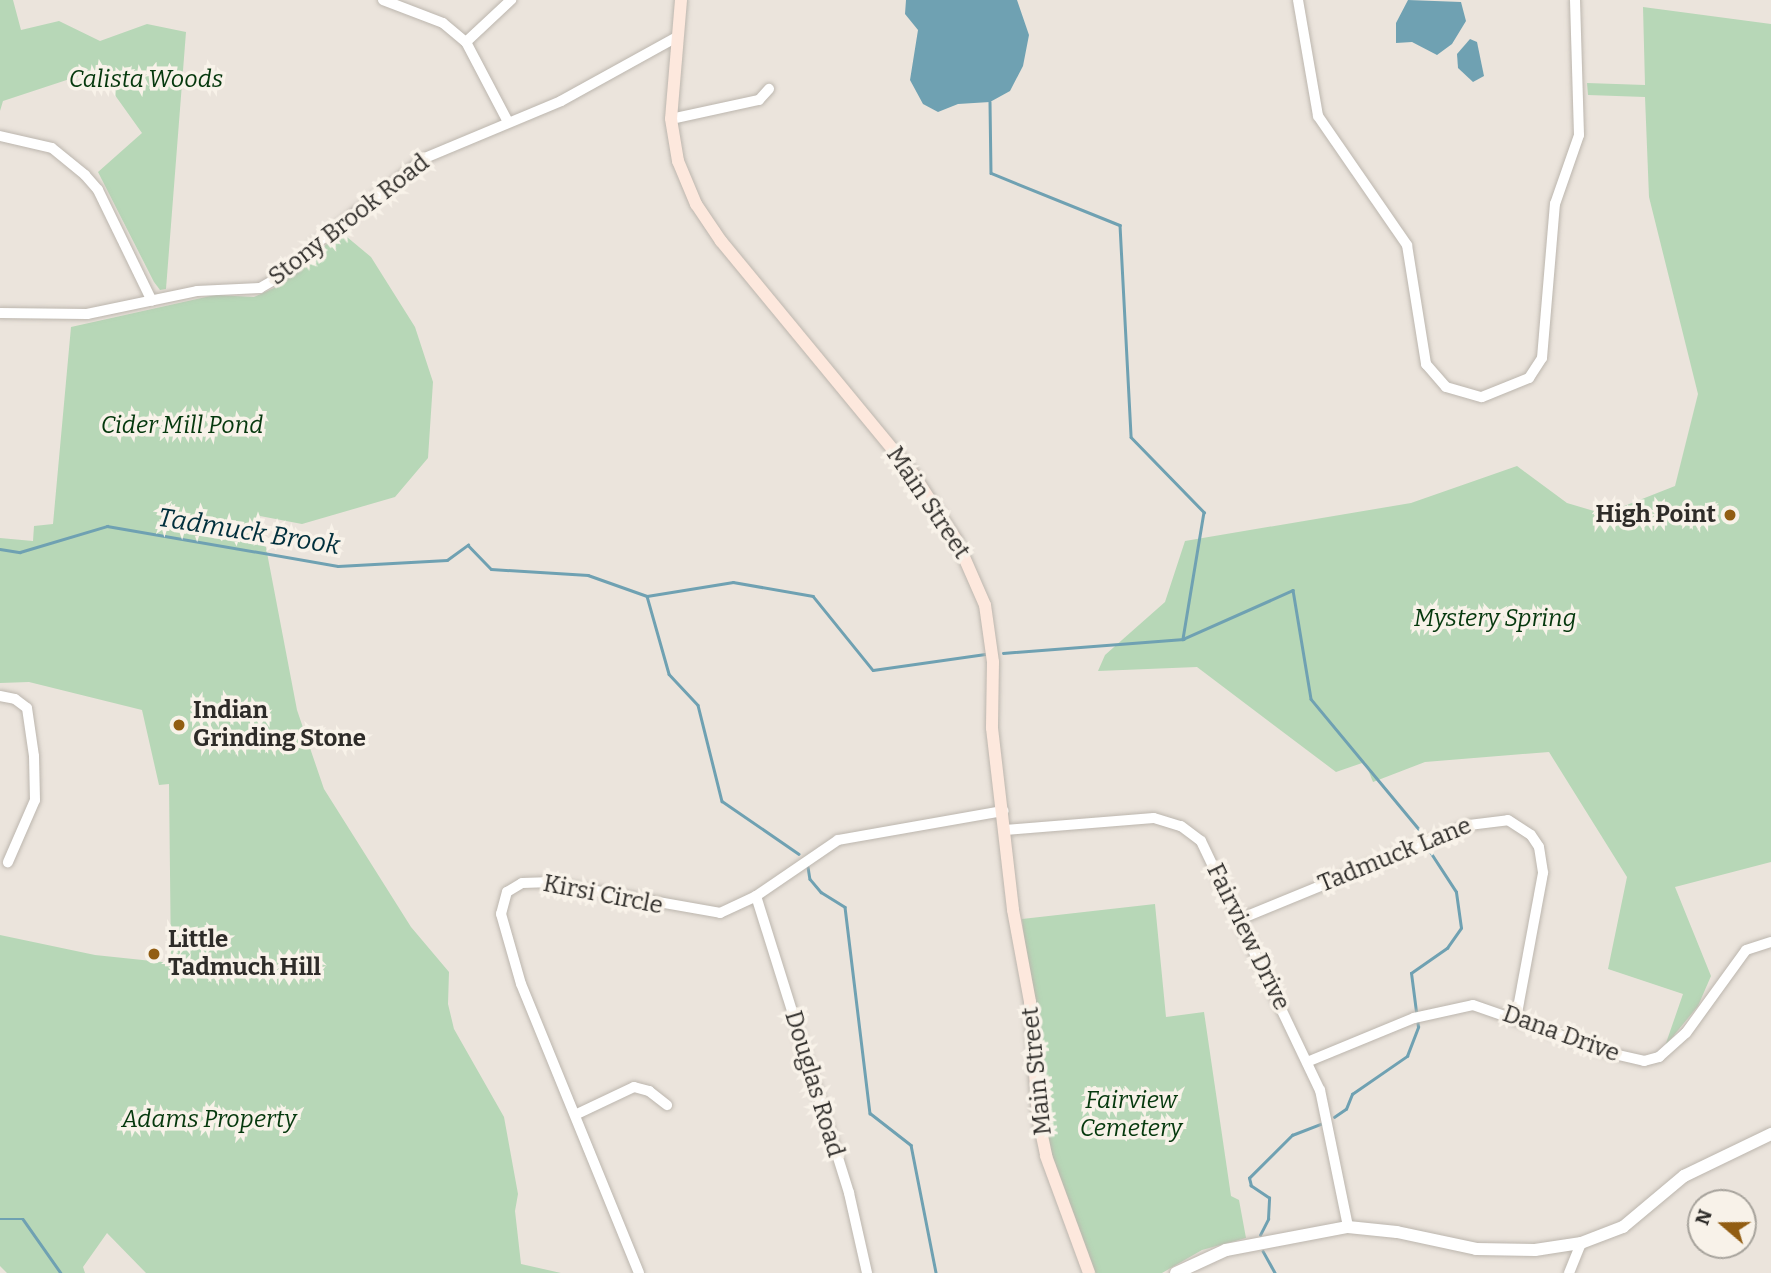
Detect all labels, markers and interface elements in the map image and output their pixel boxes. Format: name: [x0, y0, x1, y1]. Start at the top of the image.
park label: Calista Woods: [69, 66, 223, 94]
street label: Stony Brook Road: [263, 148, 435, 292]
park label: Cider Mill Pond: [101, 412, 263, 440]
street label: Main Street: [880, 441, 976, 565]
place label: High Point: [1595, 501, 1716, 529]
water label: Tadmuck Brook: [156, 502, 342, 562]
marker: High Point: [1722, 507, 1738, 523]
park label: Mystery Spring: [1414, 605, 1576, 633]
place label: Indian Grinding Stone: [193, 697, 366, 753]
marker: Indian Grinding Stone: [171, 717, 187, 733]
street label: Tadmuck Lane: [1314, 811, 1476, 899]
street label: Fairview Drive: [1200, 859, 1296, 1015]
street label: Kirsi Circle: [541, 869, 665, 921]
place label: Little Tadmuch Hill: [168, 926, 321, 982]
marker: Little Tadmuch Hill: [146, 946, 162, 962]
street label: Dana Drive: [1499, 1000, 1623, 1068]
street label: Main Street: [1016, 1005, 1058, 1137]
street label: Douglas Road: [778, 1007, 850, 1161]
park label: Fairview Cemetery: [1080, 1087, 1182, 1143]
park label: Adams Property: [122, 1106, 296, 1134]
north arrow: [1687, 1189, 1757, 1259]
text: N: [1690, 1207, 1717, 1228]

